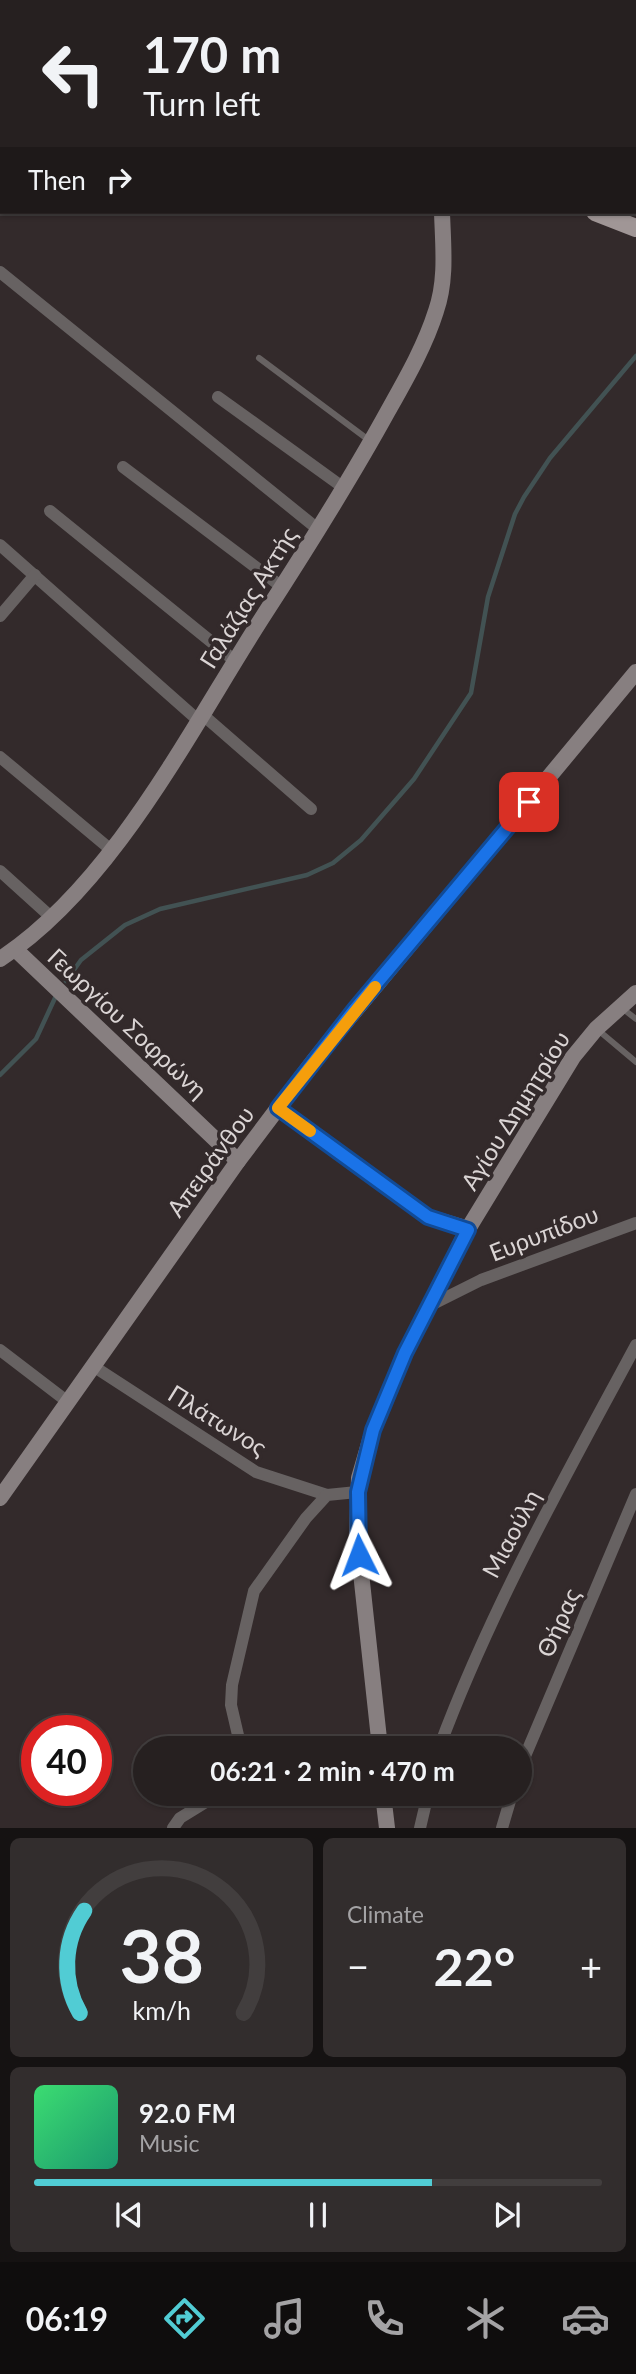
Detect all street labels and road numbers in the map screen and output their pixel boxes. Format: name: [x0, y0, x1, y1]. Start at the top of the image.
street label: Γαλάζιας Ακτής: [193, 521, 303, 673]
street label: Γεωργίου Σοφρώνη: [42, 942, 214, 1104]
street label: Αγίου Δημητρίου: [454, 1025, 575, 1195]
street label: Απειράνθου: [160, 1100, 260, 1222]
street label: Ευρυπίδου: [485, 1199, 602, 1267]
street label: Πλάτωνος: [163, 1378, 272, 1461]
street label: Μιαούλη: [475, 1484, 546, 1582]
street label: Θήρας: [530, 1584, 586, 1661]

